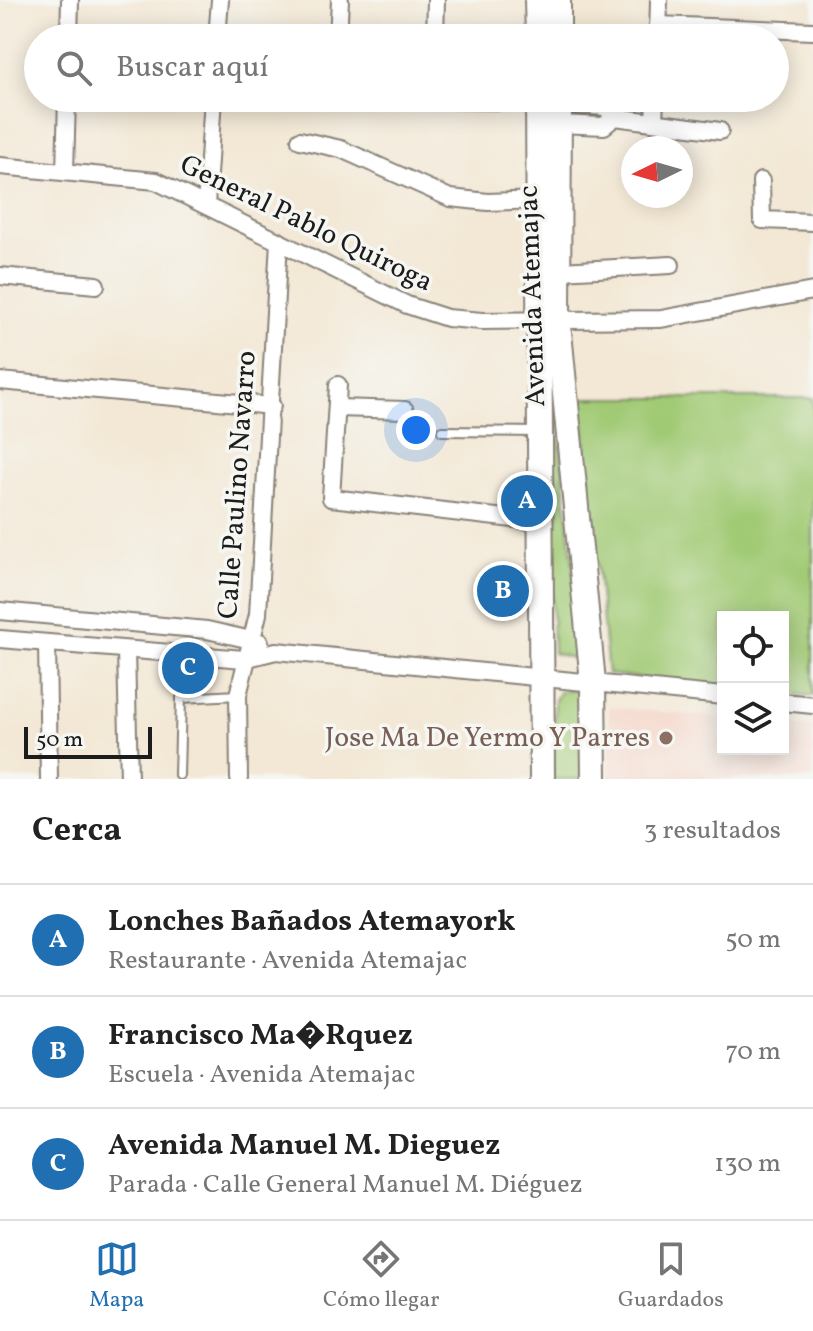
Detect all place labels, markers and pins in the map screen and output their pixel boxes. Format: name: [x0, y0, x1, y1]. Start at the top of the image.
pin: A: [501, 471, 553, 531]
pin: B: [477, 561, 529, 621]
pin: C: [162, 638, 214, 698]
place label: Jose Ma De Yermo Y Parres: [325, 719, 650, 758]
marker: Jose Ma De Yermo Y Parres: [657, 729, 675, 747]

